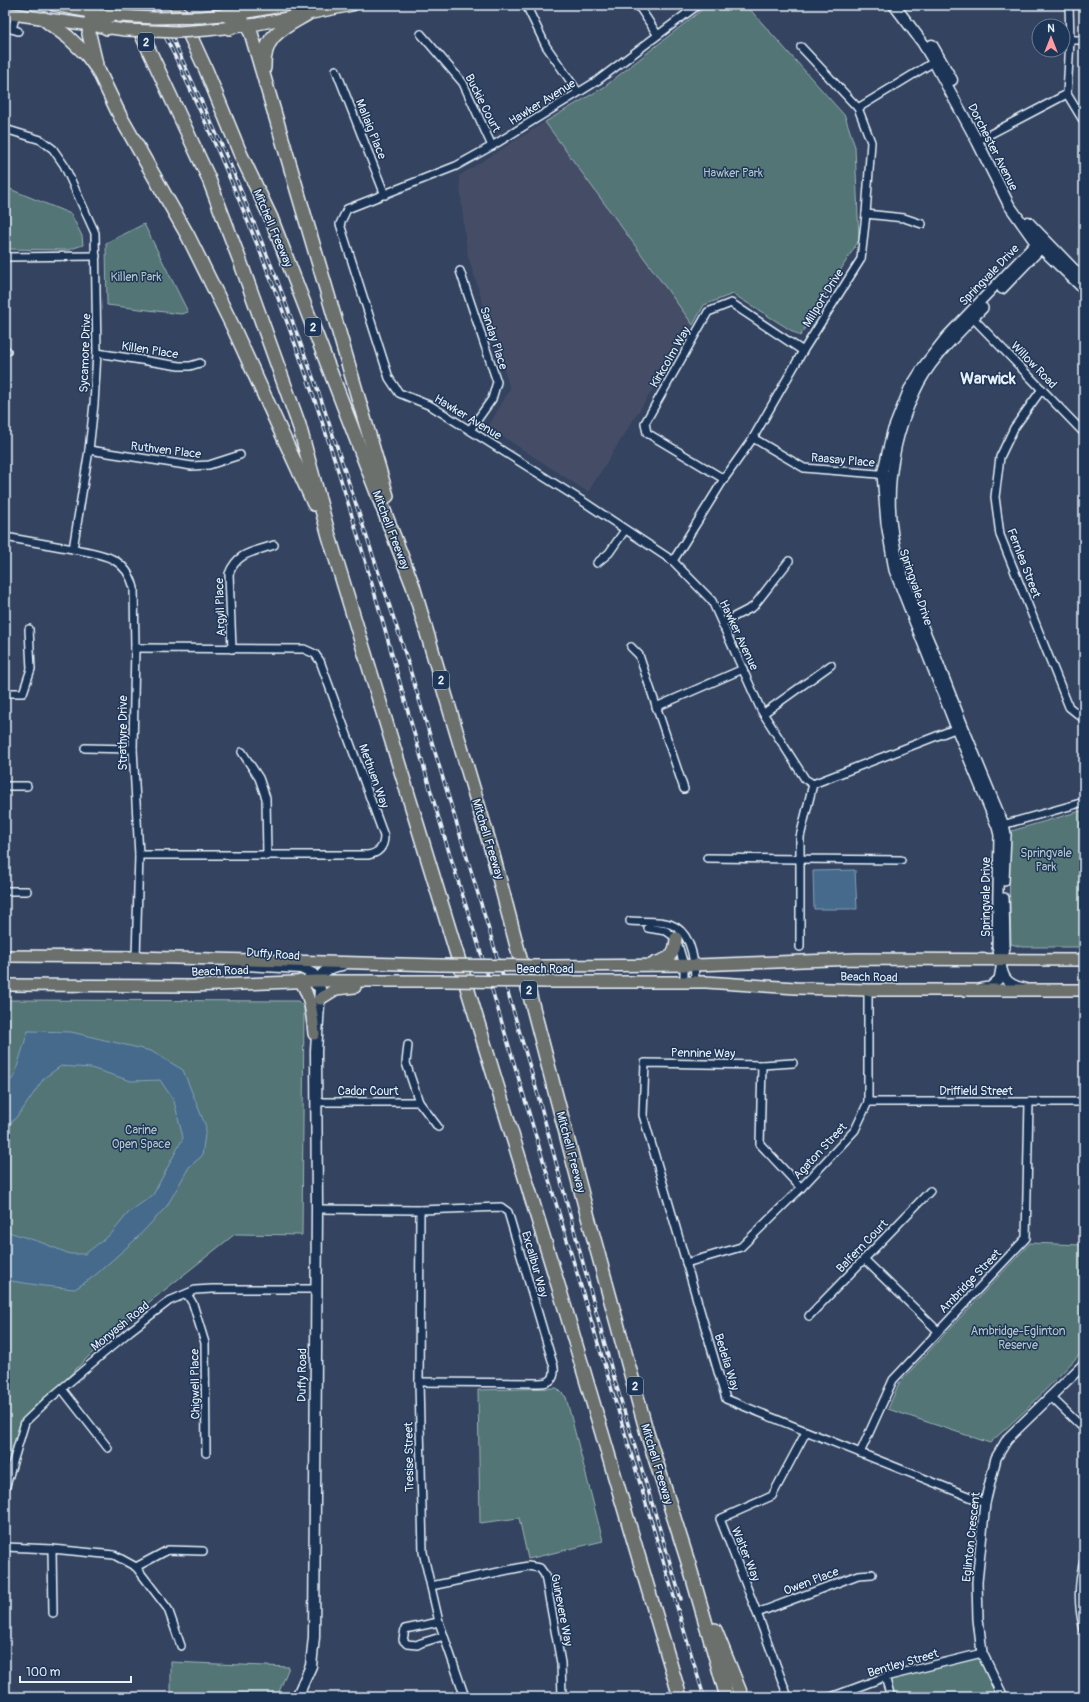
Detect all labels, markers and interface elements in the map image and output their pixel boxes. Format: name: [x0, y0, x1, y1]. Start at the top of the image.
north arrow: [1031, 18, 1071, 58]
text: N: [1047, 22, 1055, 35]
road number: 2: [138, 33, 154, 51]
street label: Buckie Court: [461, 71, 504, 135]
street label: Hawker Avenue: [506, 76, 579, 129]
street label: Mallaig Place: [352, 97, 389, 161]
street label: Dorchester Avenue: [964, 101, 1021, 193]
park label: Hawker Park: [703, 166, 763, 181]
street label: Mitchell Freeway: [249, 187, 296, 270]
street label: Springvale Drive: [956, 241, 1023, 309]
street label: Millport Drive: [800, 266, 847, 330]
park label: Killen Park: [110, 270, 162, 285]
street label: Sanday Place: [476, 305, 511, 372]
street label: Sycamore Drive: [77, 313, 94, 393]
road number: 2: [305, 318, 321, 336]
street label: Kirkcolm Way: [647, 324, 694, 391]
street label: Killen Place: [120, 339, 179, 362]
street label: Willow Road: [1007, 339, 1060, 392]
district label: Warwick: [960, 369, 1016, 389]
street label: Hawker Avenue: [431, 391, 504, 443]
street label: Ruthven Place: [130, 439, 202, 462]
street label: Raasay Place: [810, 450, 875, 471]
street label: Mitchell Freeway: [369, 489, 412, 572]
street label: Fernlea Street: [1003, 526, 1044, 600]
street label: Springvale Drive: [895, 547, 936, 627]
street label: Argyll Place: [212, 577, 229, 637]
street label: Hawker Avenue: [716, 598, 761, 673]
road number: 2: [433, 671, 449, 689]
street label: Strathyre Drive: [116, 695, 131, 771]
street label: Methuen Way: [355, 742, 392, 810]
street label: Mitchell Freeway: [468, 797, 507, 881]
park label: Springvale Park: [1020, 846, 1072, 875]
street label: Springvale Drive: [979, 857, 994, 937]
street label: Duffy Road: [246, 945, 300, 964]
street label: Beach Road: [516, 962, 574, 977]
street label: Beach Road: [191, 963, 249, 980]
street label: Beach Road: [840, 969, 898, 986]
road number: 2: [521, 981, 537, 999]
street label: Pennine Way: [671, 1045, 735, 1062]
street label: Cador Court: [338, 1084, 399, 1099]
street label: Driffield Street: [939, 1084, 1013, 1099]
street label: Mitchell Freeway: [552, 1110, 589, 1194]
street label: Agaton Street: [790, 1120, 851, 1183]
park label: Carine Open Space: [112, 1123, 170, 1152]
street label: Balfern Court: [833, 1217, 891, 1276]
street label: Excalibur Way: [518, 1229, 551, 1299]
street label: Ambridge Street: [936, 1246, 1005, 1317]
street label: Monyash Road: [88, 1298, 153, 1354]
park label: Ambridge-Eglinton Reserve: [970, 1324, 1066, 1353]
street label: Bedelia Way: [711, 1332, 742, 1392]
street label: Chigwell Place: [187, 1348, 204, 1419]
street label: Duffy Road: [295, 1348, 310, 1402]
road number: 2: [627, 1377, 643, 1395]
street label: Tresise Street: [401, 1422, 418, 1492]
street label: Mitchell Freeway: [637, 1422, 676, 1506]
street label: Eglinton Crescent: [959, 1491, 984, 1583]
street label: Walter Way: [728, 1525, 763, 1584]
street label: Owen Place: [781, 1564, 841, 1599]
street label: Guinevere Way: [547, 1573, 576, 1648]
street label: Bentley Street: [866, 1646, 940, 1681]
scale bar: [20, 1658, 131, 1684]
text: 100 m: [26, 1665, 61, 1680]

